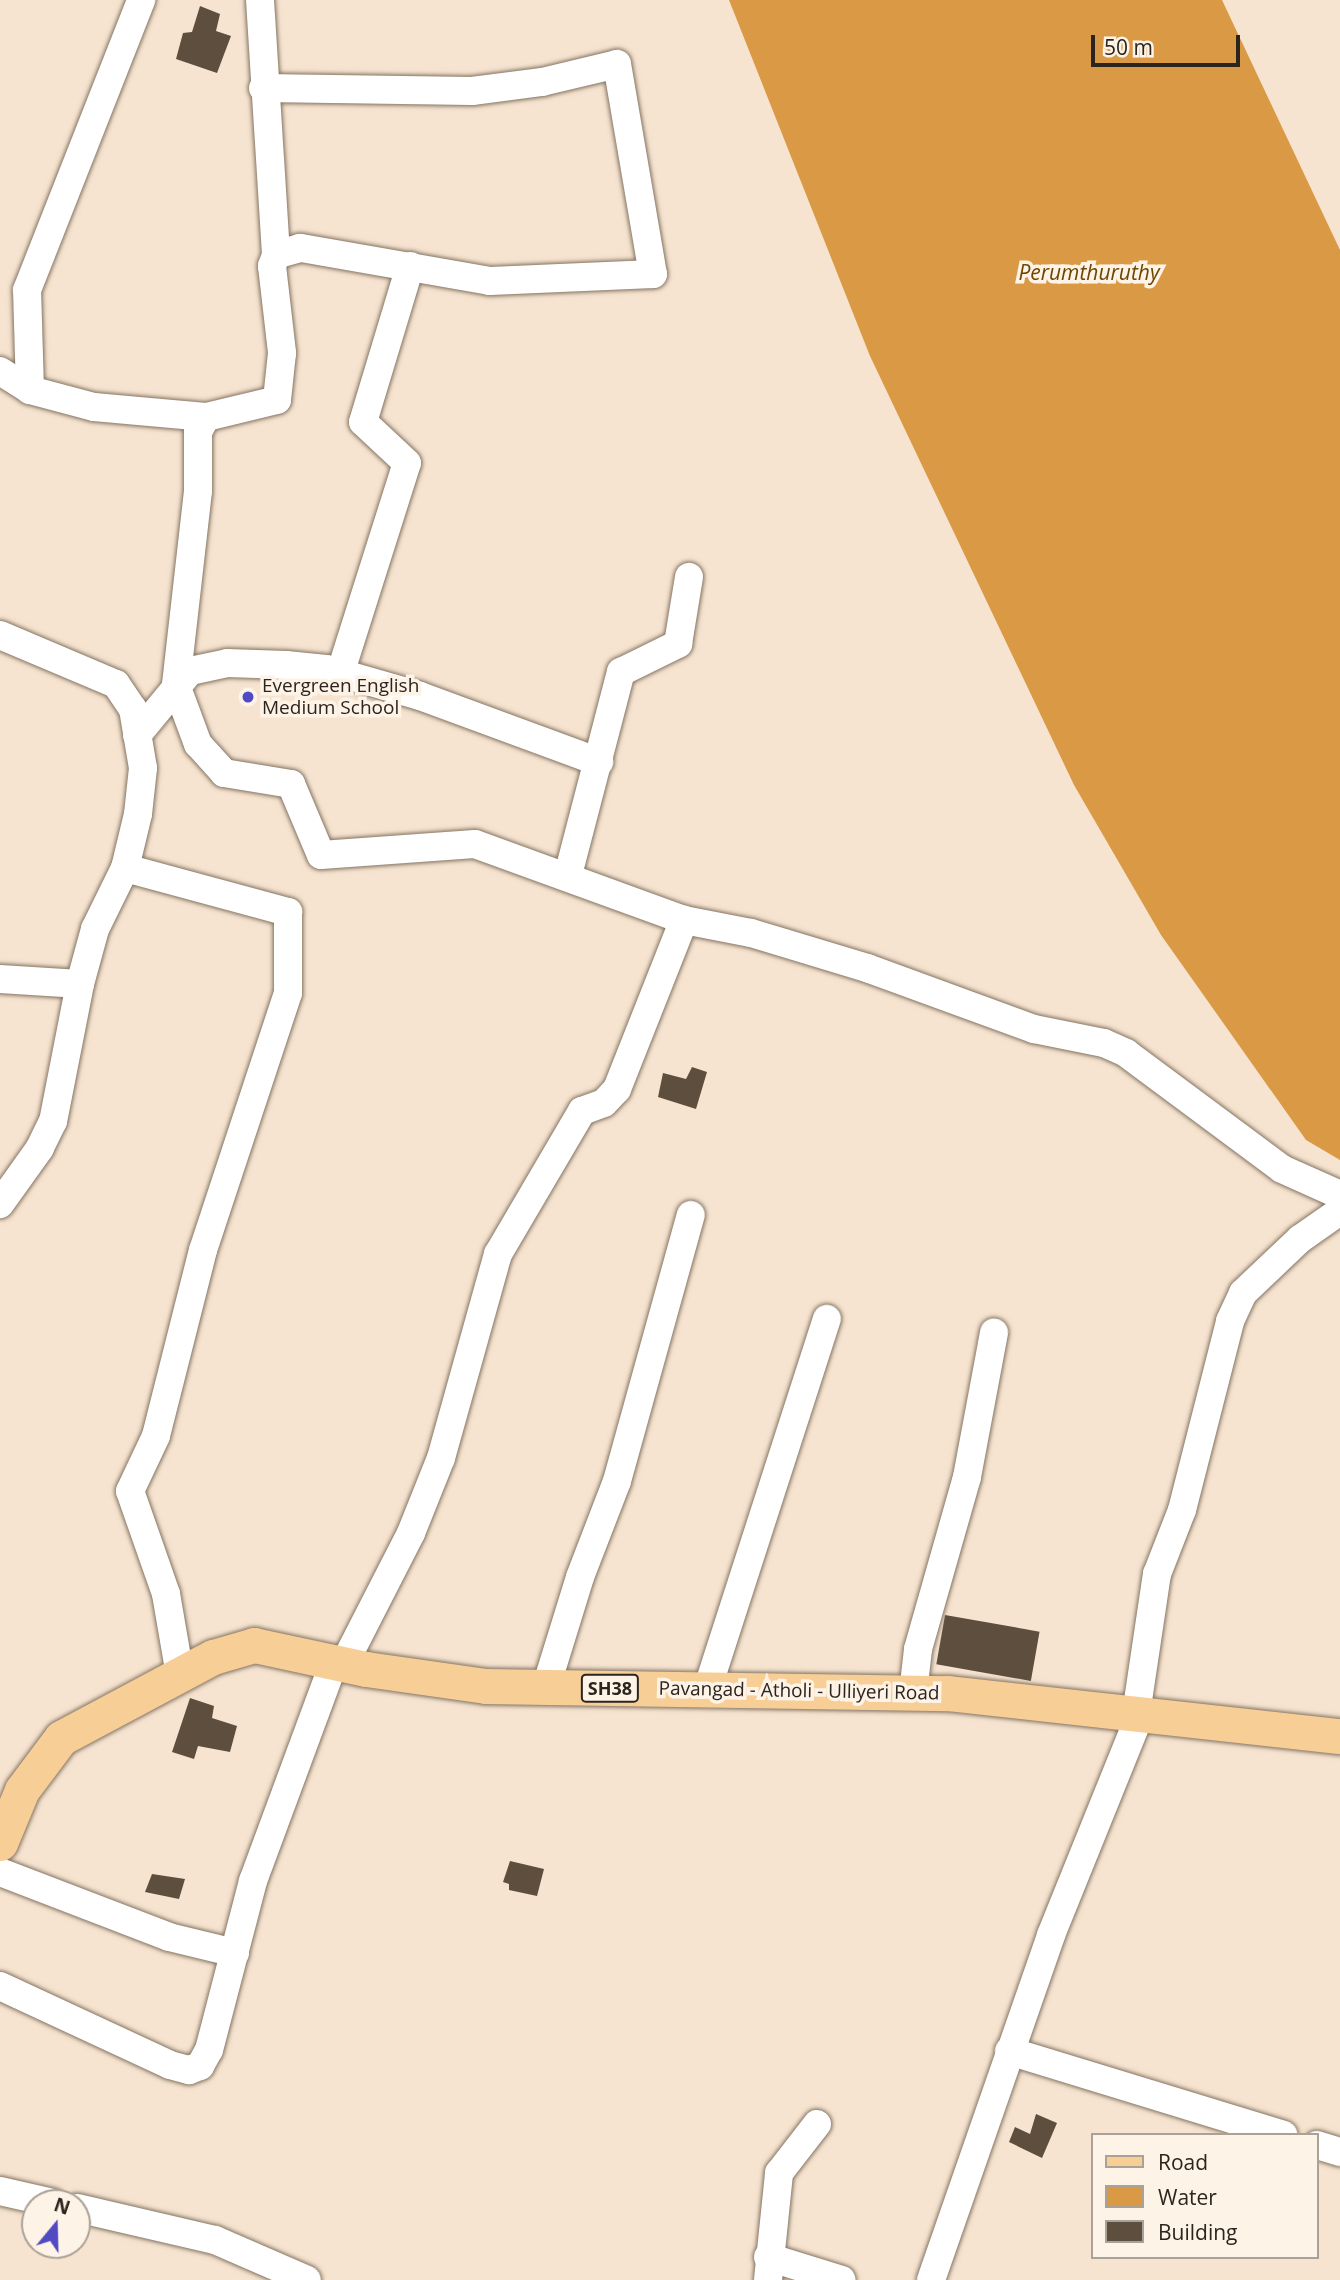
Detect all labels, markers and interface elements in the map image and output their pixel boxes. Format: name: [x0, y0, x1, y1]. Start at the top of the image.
scale bar: [1095, 21, 1244, 65]
text: 50 m: [1104, 33, 1153, 61]
water label: Perumthuruthy: [1018, 259, 1160, 285]
place label: Evergreen English Medium School: [262, 675, 419, 719]
marker: Evergreen English Medium School: [240, 689, 256, 705]
road number: SH38: [580, 1674, 640, 1702]
street label: Pavangad - Atholi - Ulliyeri Road: [658, 1677, 940, 1705]
legend: [1092, 2133, 1319, 2259]
text: Road: [1158, 2148, 1208, 2176]
text: Water: [1158, 2183, 1217, 2211]
north arrow: [21, 2189, 91, 2259]
text: N: [51, 2191, 74, 2221]
text: Building: [1158, 2218, 1237, 2246]

